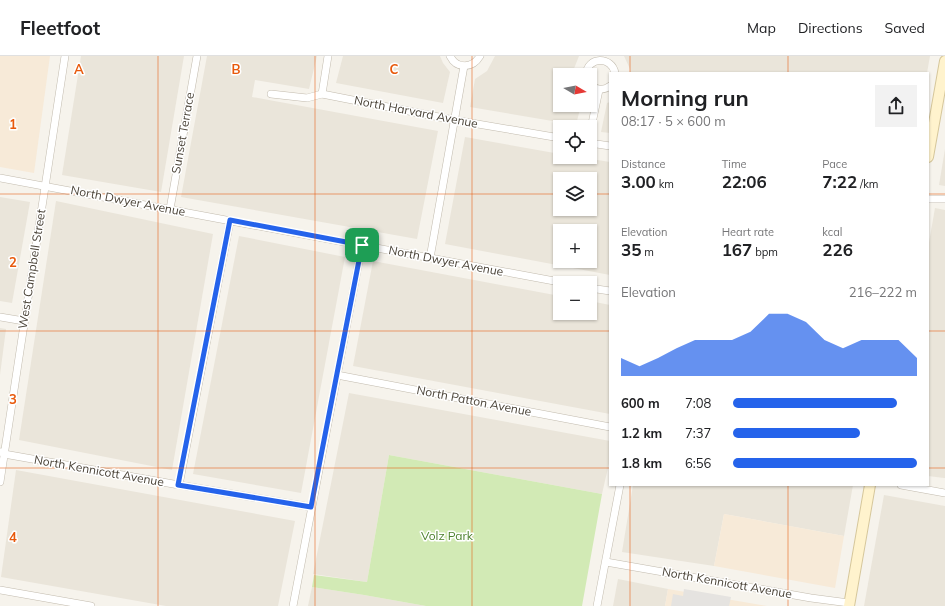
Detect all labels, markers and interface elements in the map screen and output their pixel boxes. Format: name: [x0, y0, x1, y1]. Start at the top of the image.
text: Fleetfoot: [20, 16, 100, 40]
text: Map: [747, 19, 776, 37]
text: Directions: [798, 19, 863, 37]
text: Saved: [885, 19, 925, 37]
text: A: [74, 61, 84, 77]
text: B: [232, 61, 241, 77]
text: C: [390, 61, 399, 77]
north arrow: [553, 68, 597, 112]
map controls: [553, 68, 597, 320]
text: Morning run: [621, 84, 749, 112]
button: share: [875, 85, 917, 127]
street label: Sunset Terrace: [168, 91, 197, 175]
street label: North Harvard Avenue: [353, 92, 479, 131]
text: 08:17 · 5 × 600 m: [621, 113, 726, 129]
text: 1: [9, 116, 17, 132]
button: locate: [553, 120, 597, 164]
text: Distance: [621, 157, 665, 171]
text: Time: [722, 157, 747, 171]
text: Pace: [822, 157, 847, 171]
text: 3.00: [621, 171, 656, 192]
text: 22:06: [722, 171, 767, 192]
text: 7:22: [822, 171, 857, 192]
button: layers: [553, 172, 597, 216]
text: km: [656, 177, 674, 191]
text: /km: [857, 177, 878, 191]
street label: North Dwyer Avenue: [69, 182, 187, 219]
street label: West Campbell Street: [15, 208, 48, 330]
button: +: [553, 224, 597, 268]
text: Elevation: [621, 225, 668, 239]
text: Heart rate: [722, 225, 774, 239]
text: kcal: [822, 225, 842, 239]
pin: [345, 228, 379, 262]
icon: arrive: [351, 234, 373, 256]
text: 35: [621, 239, 641, 260]
text: 167: [722, 239, 752, 260]
text: 226: [822, 239, 853, 260]
street label: North Dwyer Avenue: [387, 242, 505, 279]
text: m: [641, 245, 654, 259]
text: bpm: [752, 245, 778, 259]
text: 2: [9, 254, 17, 270]
button: −: [553, 276, 597, 320]
text: Elevation: [621, 284, 676, 300]
text: 216–222 m: [849, 284, 917, 300]
street label: North Patton Avenue: [415, 382, 533, 419]
text: 3: [9, 391, 17, 407]
text: 600 m: [621, 395, 660, 411]
text: 7:08: [685, 395, 711, 411]
text: 1.2 km: [621, 425, 662, 441]
text: 7:37: [685, 425, 711, 441]
street label: North Kennicott Avenue: [33, 452, 165, 489]
text: 1.8 km: [621, 455, 662, 471]
text: 6:56: [685, 455, 711, 471]
park label: Volz Park: [421, 528, 474, 543]
text: 4: [9, 529, 17, 545]
street label: North Kennicott Avenue: [661, 564, 793, 601]

